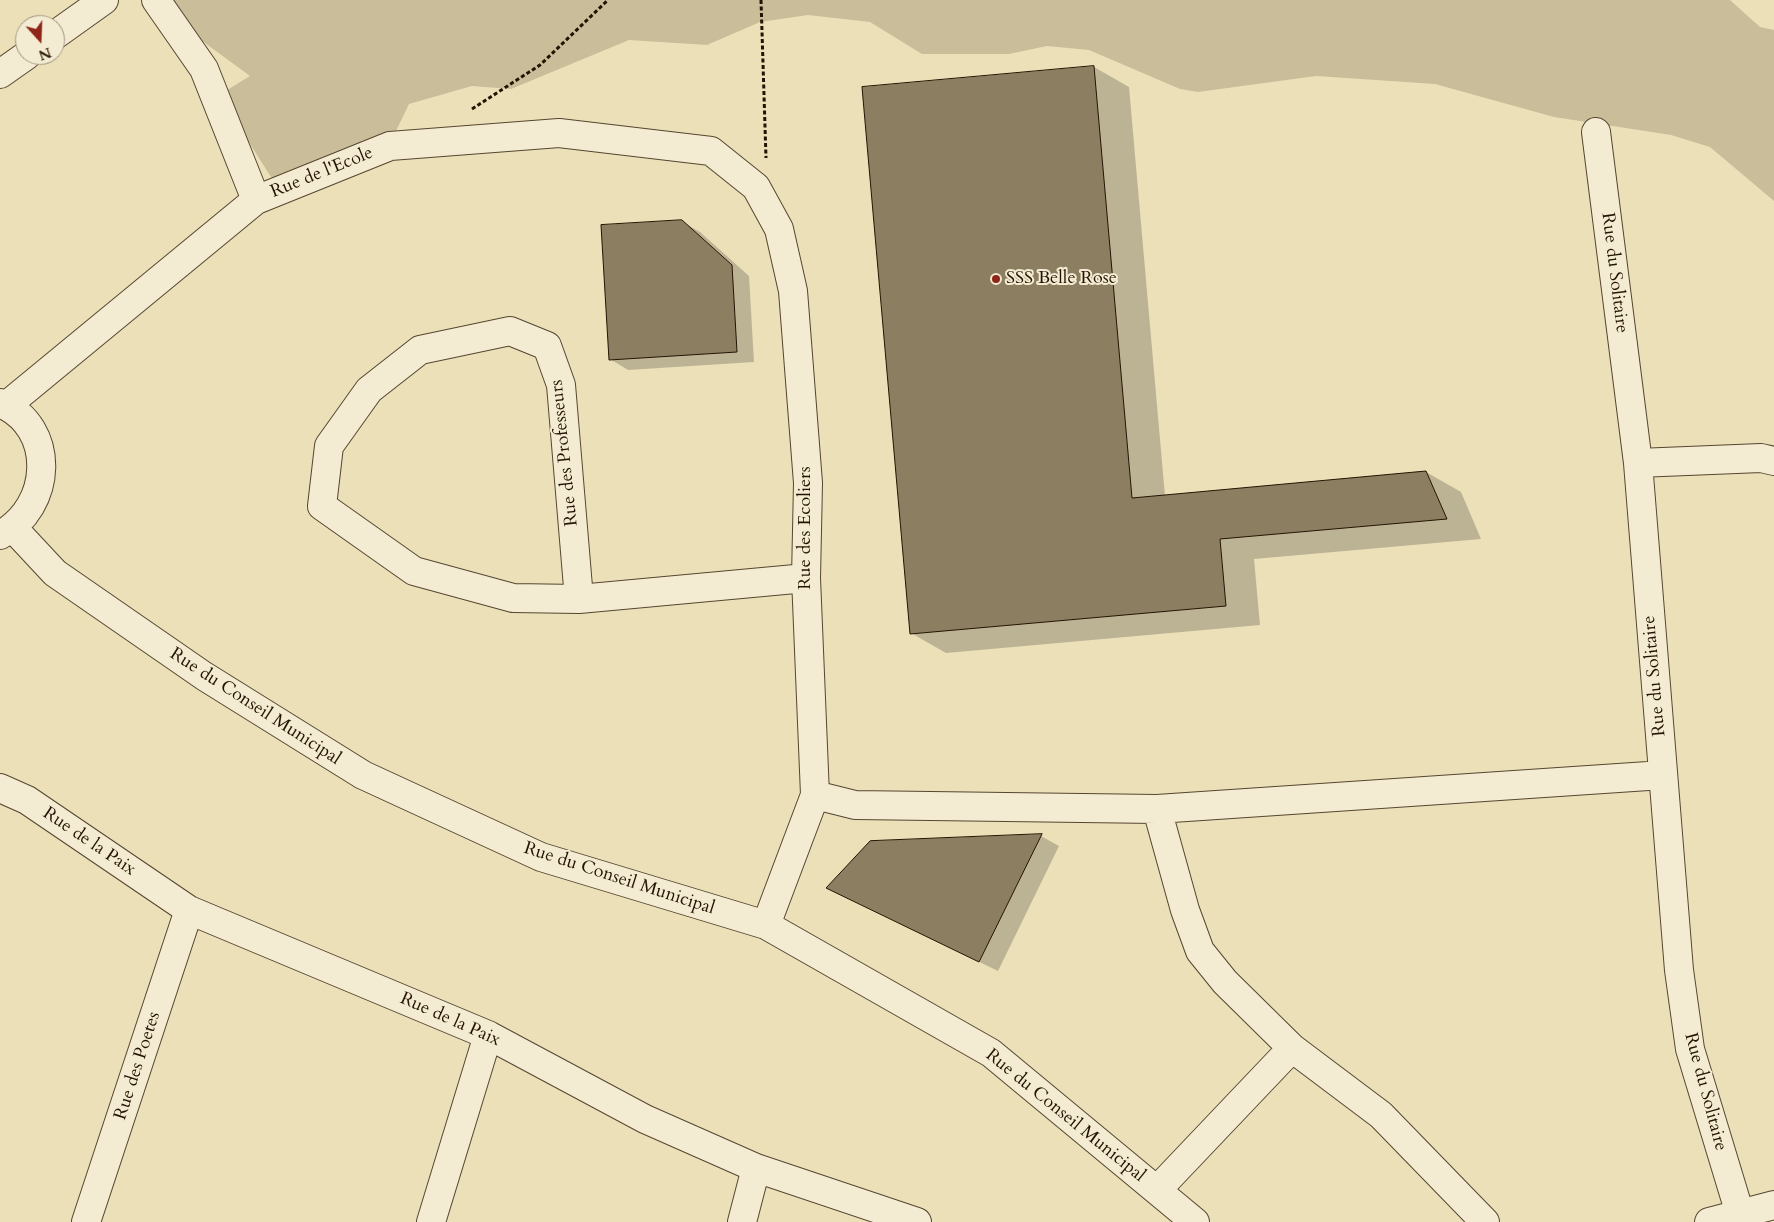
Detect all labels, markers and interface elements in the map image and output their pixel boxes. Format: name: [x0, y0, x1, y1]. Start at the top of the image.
north arrow: [15, 15, 65, 65]
text: N: [36, 43, 54, 65]
street label: Rue de l'Ecole: [268, 143, 376, 203]
street label: Rue du Solitaire: [1596, 211, 1632, 335]
place label: SSS Belle Rose: [1006, 268, 1117, 290]
marker: SSS Belle Rose: [990, 273, 1002, 285]
street label: Rue des Professeurs: [547, 379, 583, 527]
street label: Rue des Ecoliers: [795, 466, 817, 590]
street label: Rue du Solitaire: [1639, 615, 1671, 737]
street label: Rue du Conseil Municipal: [166, 644, 344, 770]
street label: Rue de la Paix: [38, 803, 140, 881]
street label: Rue du Conseil Municipal: [521, 838, 717, 920]
street label: Rue de la Paix: [396, 988, 504, 1052]
street label: Rue des Poetes: [110, 1009, 166, 1123]
street label: Rue du Solitaire: [1679, 1031, 1731, 1153]
street label: Rue du Conseil Municipal: [981, 1045, 1149, 1187]

